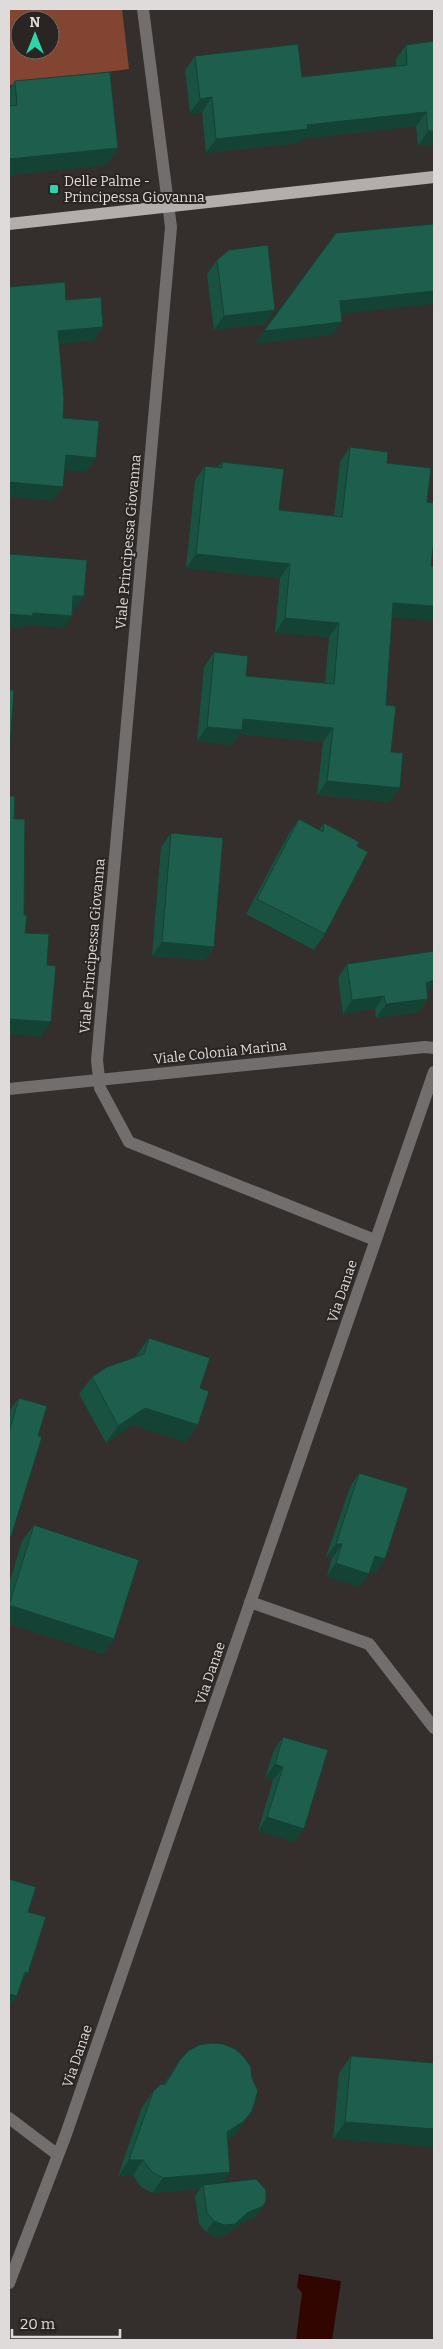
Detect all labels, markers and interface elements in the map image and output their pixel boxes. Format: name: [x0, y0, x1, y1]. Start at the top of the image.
north arrow: [10, 10, 60, 60]
text: N: [30, 14, 41, 31]
place label: Delle Palme - Principessa Giovanna: [64, 173, 205, 206]
marker: Delle Palme - Principessa Giovanna: [48, 183, 60, 195]
street label: Viale Principessa Giovanna: [112, 453, 145, 630]
street label: Viale Principessa Giovanna: [76, 857, 109, 1034]
street label: Viale Colonia Marina: [153, 1037, 288, 1068]
street label: Via Danae: [324, 1258, 361, 1325]
street label: Via Danae: [192, 1640, 229, 1707]
street label: Via Danae: [59, 2023, 96, 2090]
scale bar: [12, 2306, 120, 2338]
text: 20 m: [20, 2315, 56, 2333]

